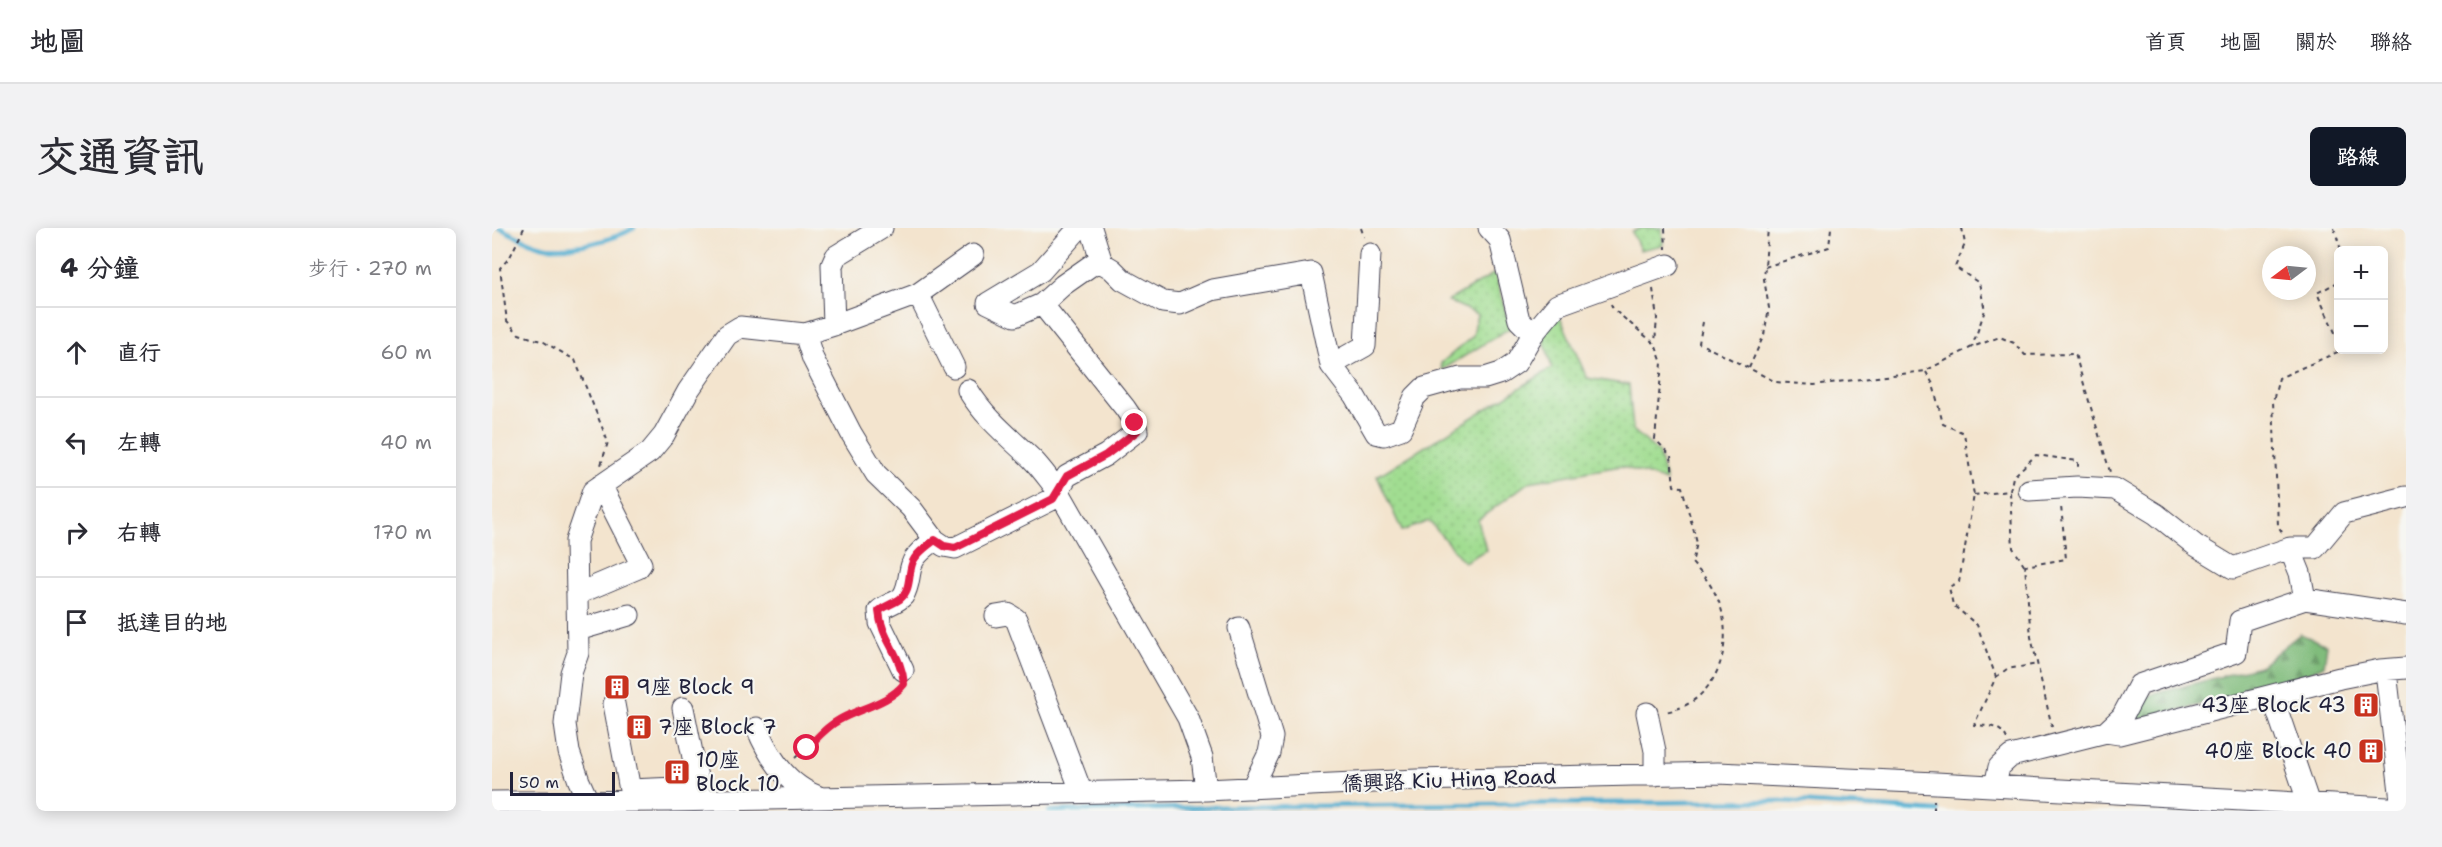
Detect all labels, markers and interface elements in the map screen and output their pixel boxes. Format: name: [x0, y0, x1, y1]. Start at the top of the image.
text: 地圖: [30, 22, 86, 60]
text: 首頁: [2145, 28, 2187, 56]
text: 地圖: [2220, 28, 2262, 56]
text: 關於: [2295, 28, 2337, 56]
text: 聯絡: [2370, 28, 2412, 56]
button: 路線: [2310, 127, 2406, 186]
text: 交通資訊: [36, 128, 204, 184]
north arrow: [2262, 246, 2316, 300]
map controls: [2334, 246, 2388, 354]
button: +: [2334, 246, 2388, 300]
text: 4 分鐘: [60, 250, 139, 285]
text: 步行 · 270 m: [309, 255, 432, 281]
button: −: [2334, 300, 2388, 354]
icon: ahead: [60, 336, 93, 369]
text: 直行: [117, 338, 161, 367]
text: 60 m: [380, 339, 432, 365]
route end: [1121, 409, 1147, 435]
icon: left: [60, 426, 93, 459]
text: 左轉: [117, 428, 161, 457]
text: 40 m: [380, 429, 432, 455]
icon: right: [60, 516, 93, 549]
text: 右轉: [117, 518, 161, 547]
text: 170 m: [373, 519, 432, 545]
icon: arrive: [60, 606, 93, 639]
text: 抵達目的地: [117, 608, 227, 637]
building icon: 9座 Block 9: [602, 672, 632, 702]
place label: 9座 Block 9: [636, 673, 755, 701]
building icon: 43座 Block 43: [2351, 690, 2381, 720]
place label: 43座 Block 43: [2201, 691, 2346, 719]
building icon: 7座 Block 7: [624, 712, 654, 742]
place label: 7座 Block 7: [658, 713, 777, 741]
route start: [793, 734, 819, 760]
building icon: 40座 Block 40: [2356, 736, 2386, 766]
place label: 40座 Block 40: [2204, 737, 2352, 765]
place label: 10座 Block 10: [696, 746, 780, 798]
building icon: 10座 Block 10: [662, 757, 692, 787]
street label: 僑興路 Kiu Hing Road: [1341, 762, 1557, 798]
scale bar: [510, 769, 615, 796]
text: 50 m: [519, 772, 559, 793]

